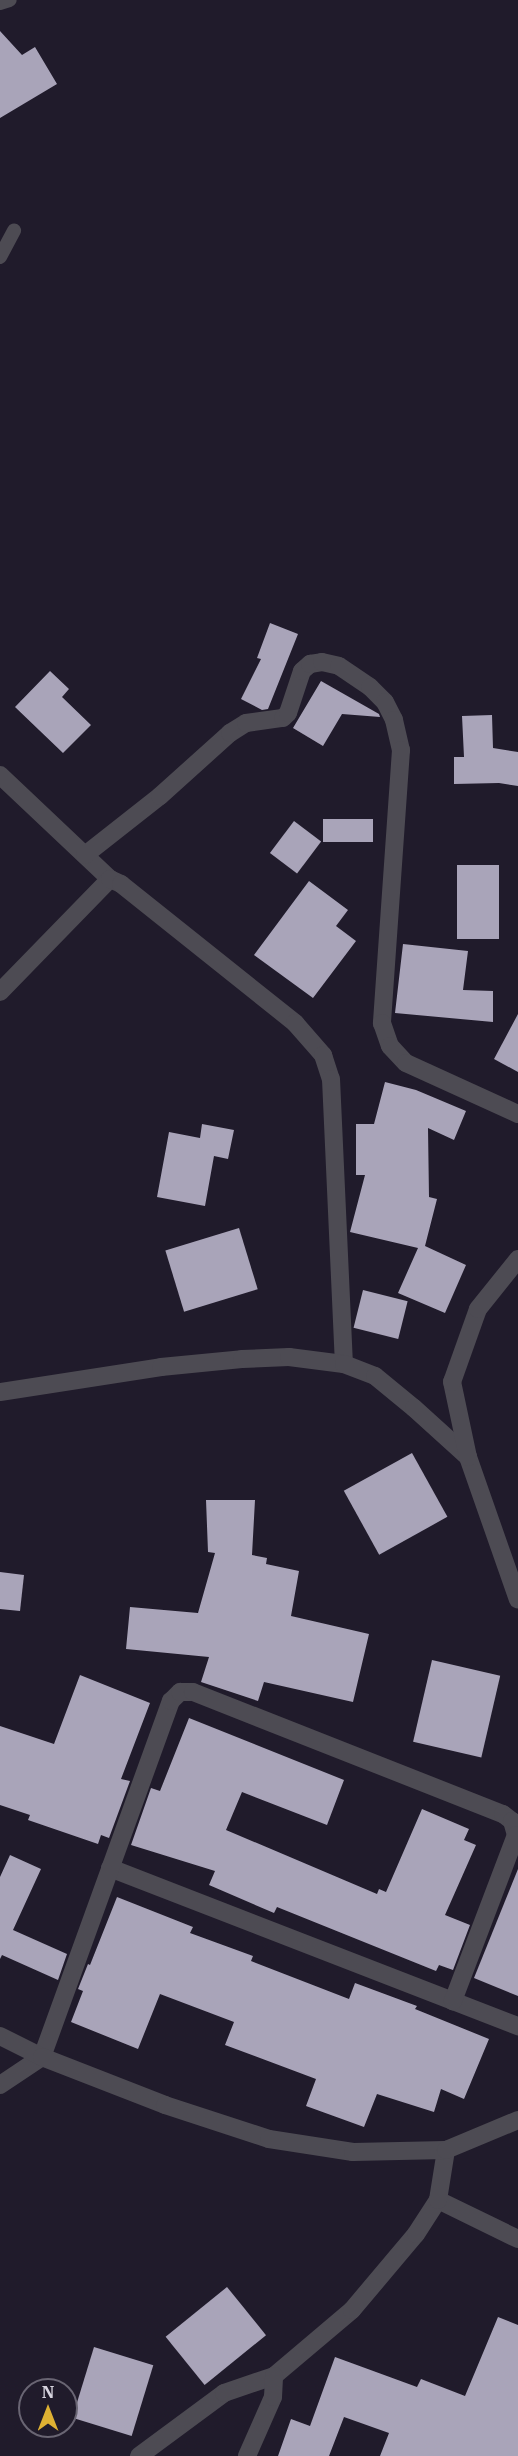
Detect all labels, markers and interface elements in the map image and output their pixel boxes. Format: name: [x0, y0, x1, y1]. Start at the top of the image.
north arrow: [18, 2378, 78, 2438]
text: N: [42, 2382, 54, 2402]

